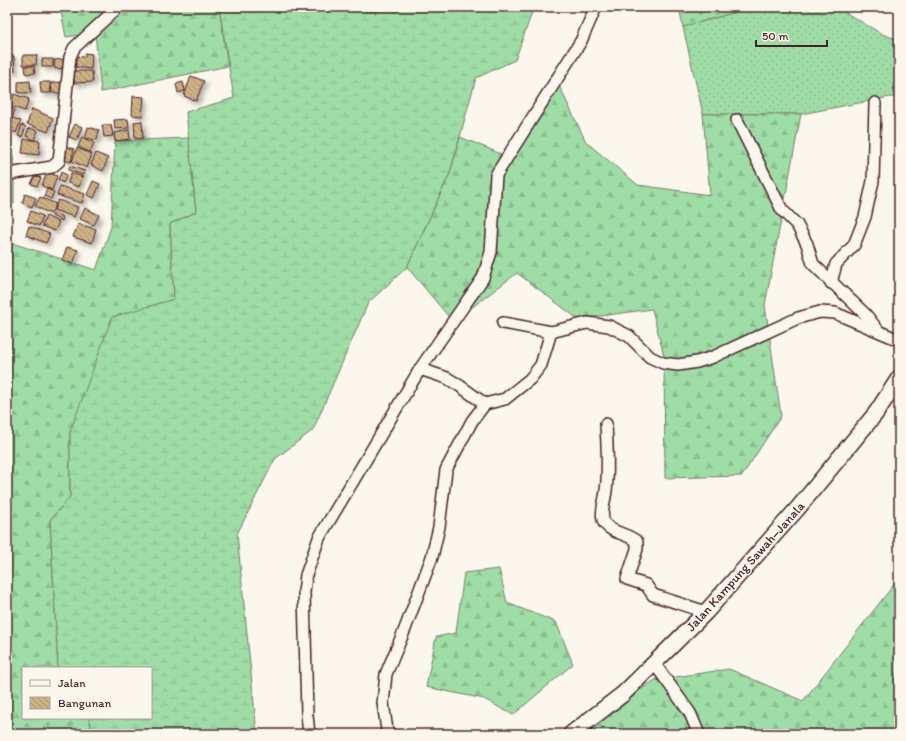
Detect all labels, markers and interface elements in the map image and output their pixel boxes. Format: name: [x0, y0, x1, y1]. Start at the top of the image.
scale bar: [756, 22, 827, 48]
text: 50 m: [762, 29, 788, 43]
street label: Jalan Kampung Sawah–Janala: [683, 498, 808, 634]
legend: [22, 667, 152, 719]
text: Jalan: [58, 676, 86, 690]
text: Bangunan: [58, 696, 111, 710]

